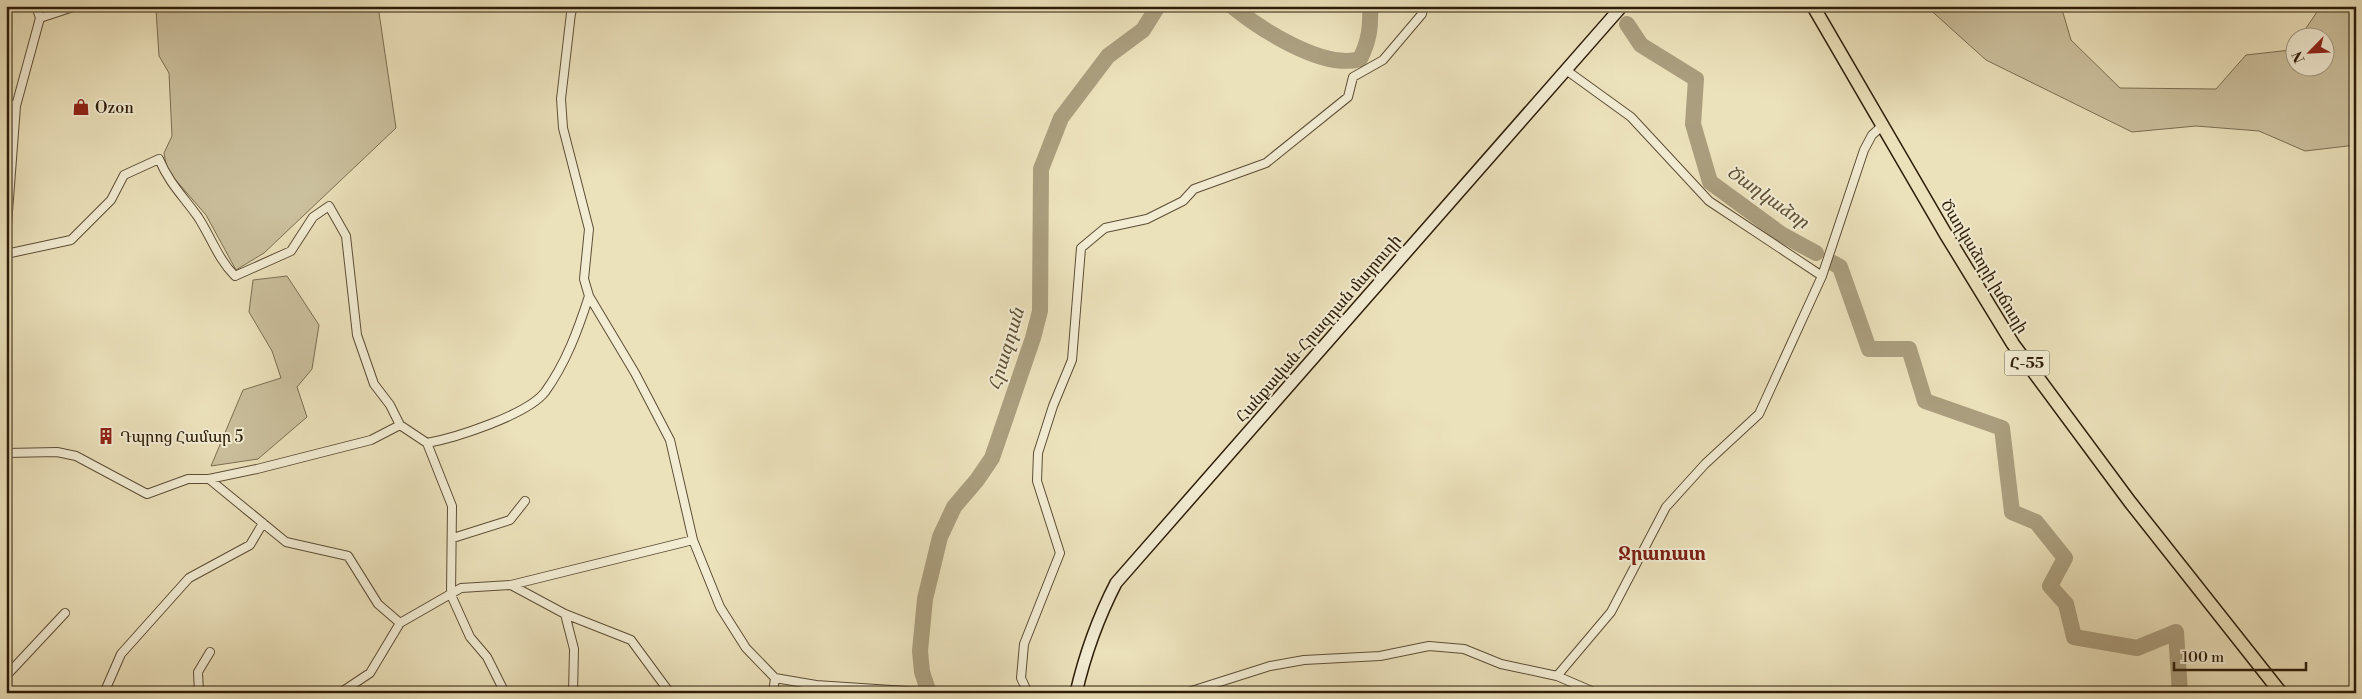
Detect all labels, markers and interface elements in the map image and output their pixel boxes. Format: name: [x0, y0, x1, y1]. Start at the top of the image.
north arrow: [2284, 28, 2334, 78]
text: N: [2289, 48, 2310, 66]
shop icon: Ozon: [71, 97, 91, 117]
place label: Ozon: [95, 98, 134, 118]
water label: Ծաղկաձոր: [1722, 161, 1814, 234]
street label: Ծաղկաձորի խճուղի: [1936, 196, 2032, 337]
street label: Հանքավան-Հրազդան մայրուղի: [1232, 231, 1406, 427]
water label: Հրազդան: [983, 305, 1030, 393]
road number: Հ-55: [2004, 350, 2050, 376]
building icon: Դպրոց Համար 5: [96, 426, 116, 446]
place label: Դպրոց Համար 5: [120, 427, 243, 447]
district label: Ջրառատ: [1618, 542, 1706, 566]
scale bar: [2174, 639, 2307, 671]
text: 100 m: [2182, 648, 2224, 667]

